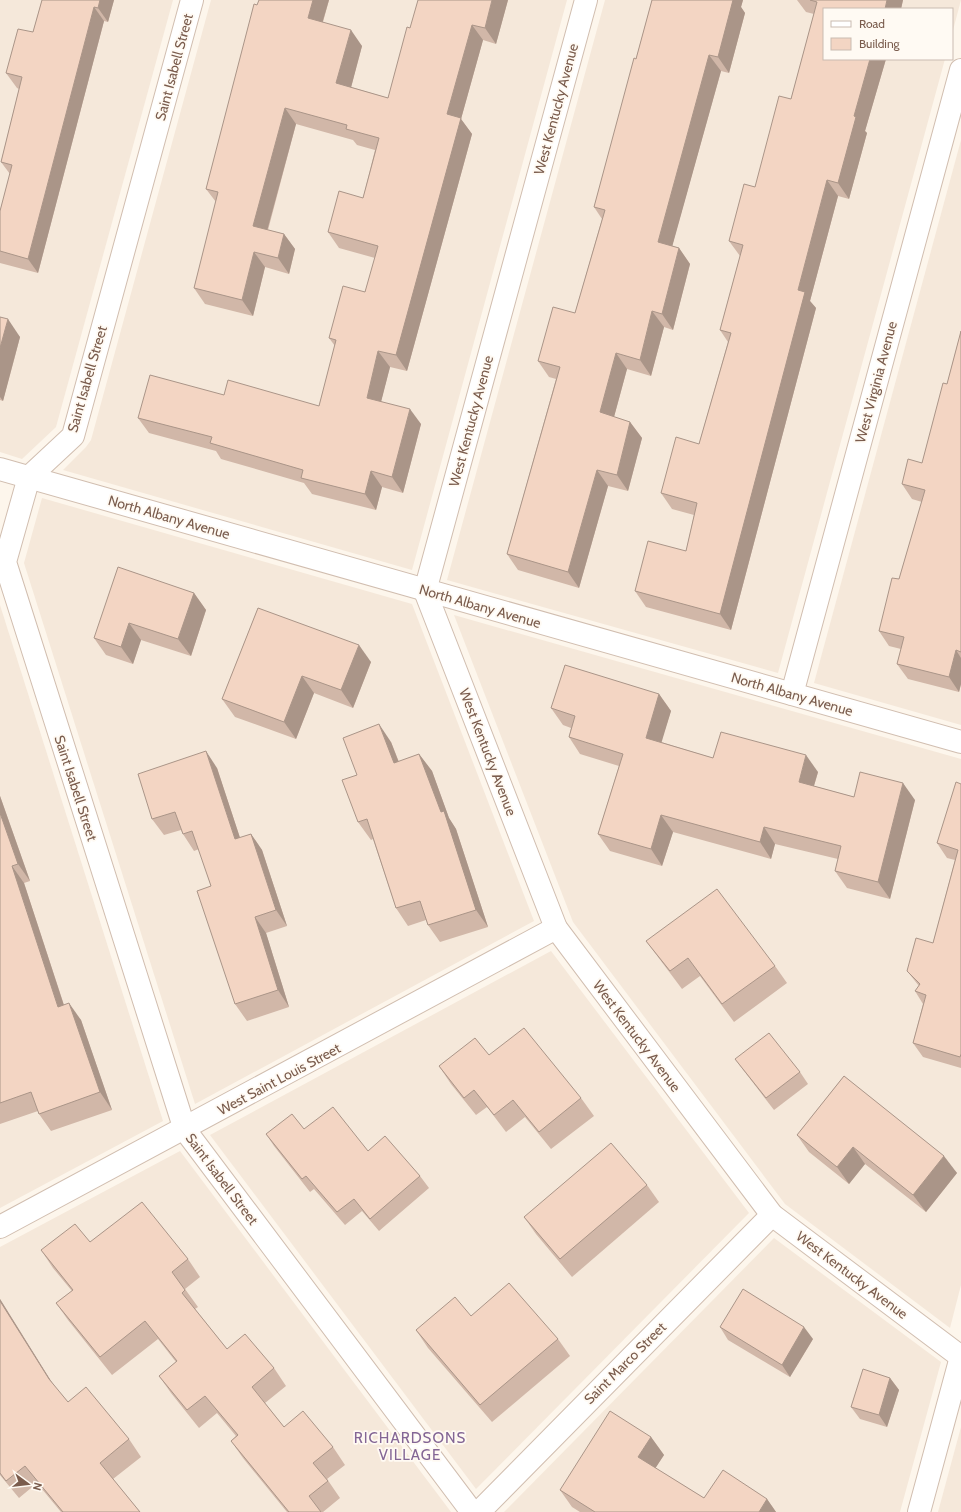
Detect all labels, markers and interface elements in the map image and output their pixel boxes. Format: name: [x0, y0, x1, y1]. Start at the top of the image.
legend: [823, 8, 953, 60]
street label: Saint Isabell Street: [151, 11, 197, 122]
text: Road: [859, 16, 885, 31]
text: Building: [859, 36, 901, 51]
street label: West Kentucky Avenue: [530, 41, 582, 177]
street label: West Virginia Avenue: [851, 319, 901, 445]
street label: Saint Isabell Street: [63, 323, 111, 434]
street label: West Kentucky Avenue: [445, 353, 497, 489]
street label: North Albany Avenue: [106, 491, 232, 543]
street label: North Albany Avenue: [417, 580, 543, 632]
street label: North Albany Avenue: [729, 668, 855, 720]
street label: West Kentucky Avenue: [455, 686, 521, 818]
street label: Saint Isabell Street: [50, 733, 102, 843]
street label: West Kentucky Avenue: [589, 977, 685, 1095]
street label: West Saint Louis Street: [214, 1039, 344, 1119]
street label: Saint Isabell Street: [182, 1130, 262, 1229]
street label: West Kentucky Avenue: [793, 1227, 911, 1323]
street label: Saint Marco Street: [580, 1318, 670, 1408]
district label: RICHARDSONS VILLAGE: [354, 1429, 466, 1464]
north arrow: [8, 1464, 48, 1504]
text: N: [30, 1481, 45, 1492]

